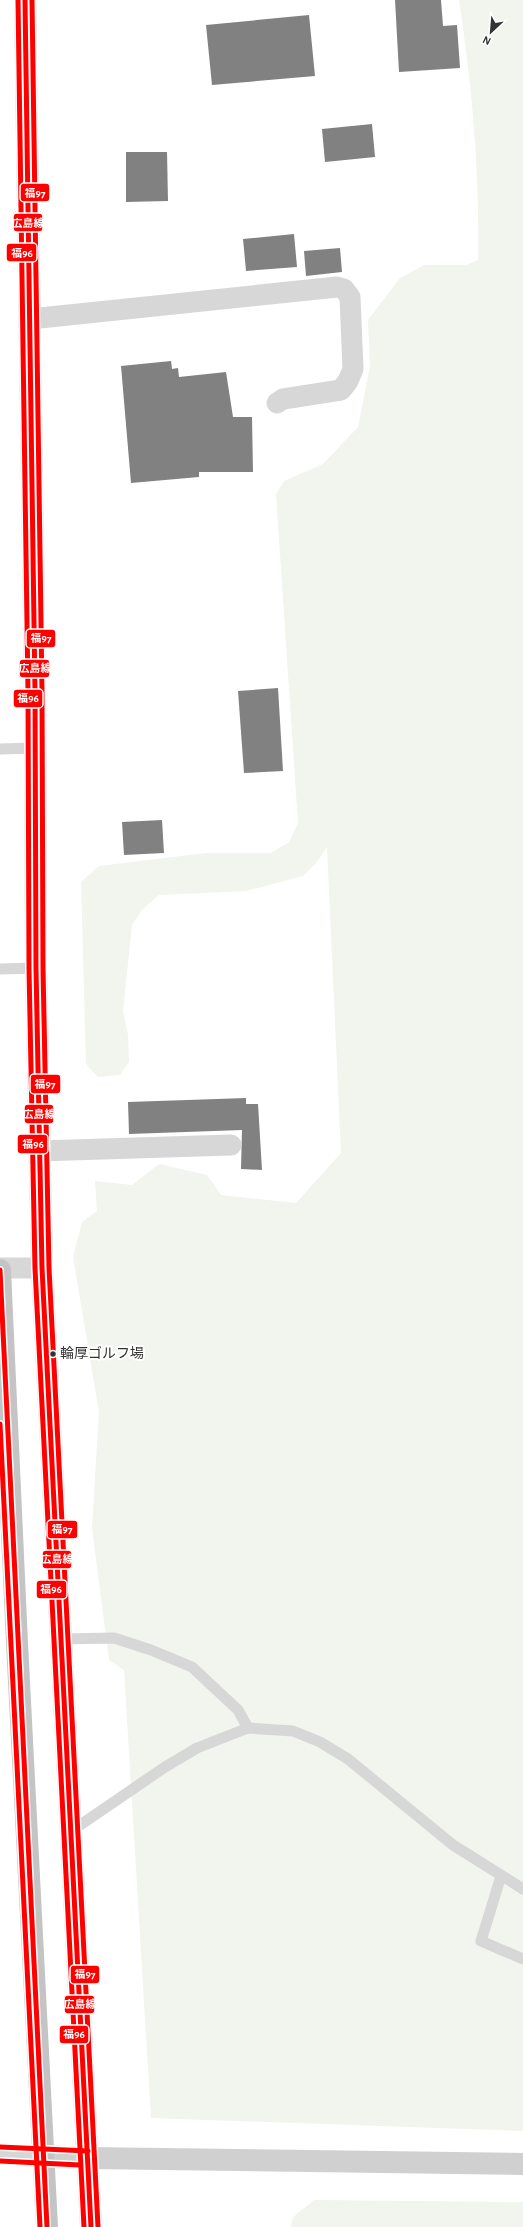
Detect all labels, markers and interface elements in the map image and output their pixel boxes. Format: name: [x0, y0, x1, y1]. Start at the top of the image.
north arrow: [471, 12, 511, 52]
text: N: [481, 34, 493, 47]
line badge: 福97: [20, 183, 50, 202]
text: 福97: [24, 188, 46, 199]
line badge: 広島線: [13, 213, 43, 232]
text: 広島線: [12, 217, 45, 229]
line badge: 福96: [6, 243, 37, 262]
text: 福96: [11, 248, 33, 259]
line badge: 福97: [26, 629, 56, 648]
text: 福97: [30, 633, 52, 644]
line badge: 広島線: [19, 659, 50, 678]
text: 広島線: [19, 662, 52, 674]
line badge: 福96: [13, 689, 43, 708]
text: 福96: [17, 693, 39, 704]
line badge: 福97: [30, 1074, 61, 1094]
text: 福97: [34, 1079, 56, 1090]
line badge: 広島線: [24, 1104, 54, 1124]
text: 広島線: [23, 1108, 56, 1120]
line badge: 福96: [17, 1134, 48, 1154]
text: 福96: [22, 1139, 44, 1150]
place label: 輪厚ゴルフ場: [60, 1345, 144, 1361]
marker: 輪厚ゴルフ場: [48, 1349, 58, 1359]
line badge: 福97: [47, 1520, 78, 1539]
text: 福97: [51, 1524, 73, 1535]
line badge: 広島線: [42, 1550, 72, 1569]
text: 広島線: [41, 1553, 74, 1565]
line badge: 福96: [36, 1580, 67, 1599]
text: 福96: [40, 1584, 62, 1595]
line badge: 福97: [70, 1965, 100, 1984]
text: 福97: [74, 1969, 96, 1980]
line badge: 広島線: [64, 1995, 95, 2014]
text: 広島線: [64, 1998, 97, 2010]
line badge: 福96: [59, 2025, 89, 2044]
text: 福96: [63, 2029, 85, 2040]

